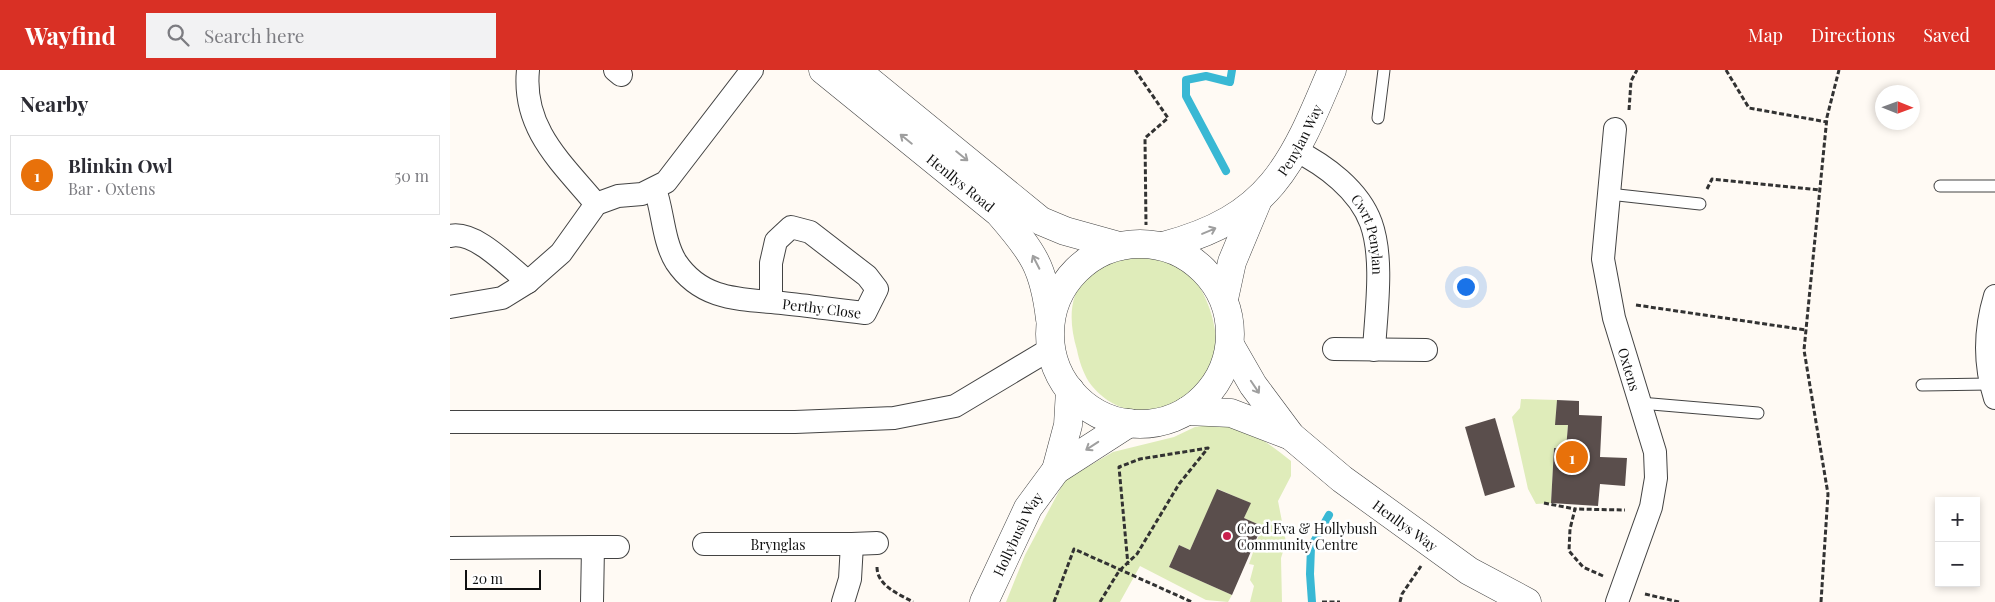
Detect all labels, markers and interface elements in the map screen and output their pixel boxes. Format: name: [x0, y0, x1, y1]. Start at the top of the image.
search box: [146, 13, 496, 58]
text: Wayfind: [25, 19, 116, 51]
icon: search: [164, 21, 192, 49]
text: Search here: [204, 22, 304, 48]
text: Map: [1748, 23, 1783, 47]
text: Directions: [1811, 23, 1895, 47]
text: Saved: [1923, 23, 1970, 47]
north arrow: [1875, 85, 1920, 130]
text: Nearby: [20, 89, 89, 117]
street label: Penylan Way: [1273, 101, 1326, 179]
one-way arrow: [900, 134, 913, 145]
street label: Henllys Road: [923, 149, 999, 216]
one-way arrow: [955, 151, 968, 162]
text: Blinkin Owl: [68, 152, 173, 178]
text: 1: [34, 165, 40, 186]
text: 50 m: [395, 165, 429, 186]
text: Bar · Oxtens: [68, 178, 155, 199]
street label: Cwrt Penylan: [1347, 190, 1388, 275]
one-way arrow: [1201, 225, 1216, 235]
one-way arrow: [1031, 255, 1040, 270]
your location: [1453, 274, 1479, 300]
street label: Perthy Close: [781, 294, 862, 322]
street label: Oxtens: [1614, 345, 1645, 393]
one-way arrow: [1250, 380, 1260, 394]
pin: 1: [1556, 438, 1588, 476]
one-way arrow: [1085, 441, 1099, 451]
street label: Hollybush Way: [988, 488, 1047, 579]
street label: Henllys Way: [1369, 495, 1442, 555]
map controls: [1935, 497, 1980, 587]
button: +: [1935, 497, 1980, 542]
place label: Coed Eva & Hollybush Community Centre: [1237, 519, 1378, 554]
marker: Coed Eva & Hollybush Community Centre: [1221, 530, 1233, 542]
street label: Brynglas: [751, 535, 805, 554]
button: −: [1935, 542, 1980, 587]
scale bar: [465, 567, 541, 590]
text: 20 m: [472, 569, 503, 588]

